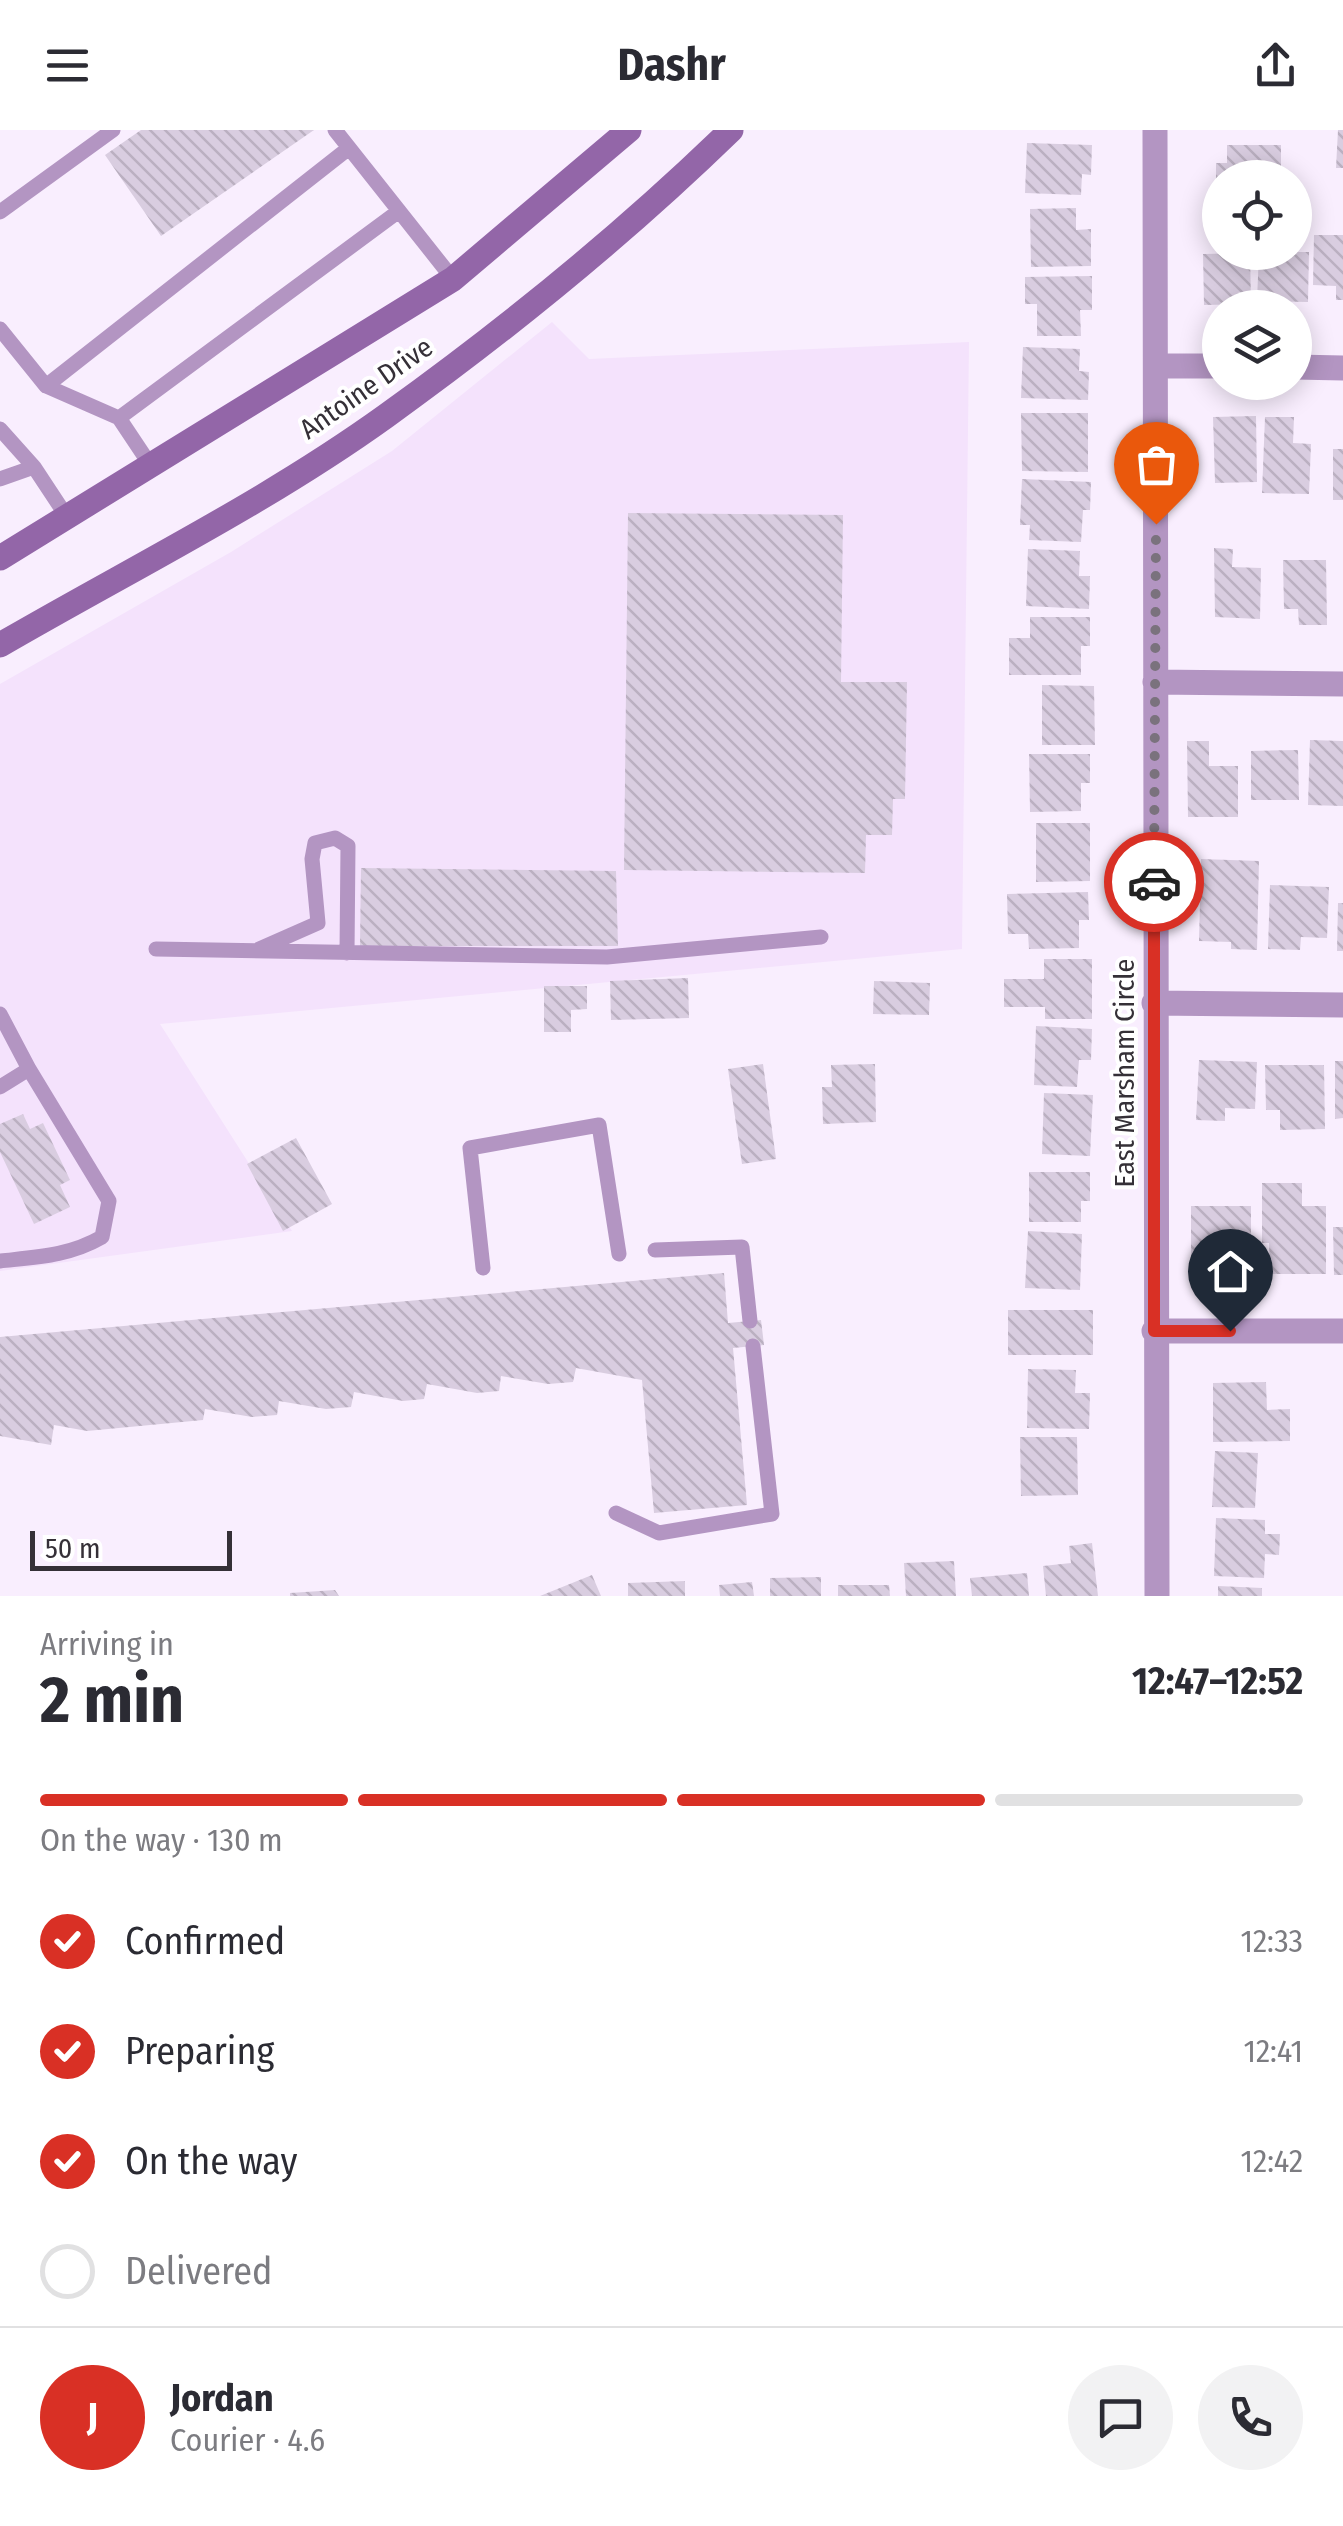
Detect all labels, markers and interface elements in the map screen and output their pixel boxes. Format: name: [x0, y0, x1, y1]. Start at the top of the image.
icon: menu: [40, 38, 95, 93]
text: Dashr: [617, 38, 726, 92]
icon: share: [1248, 38, 1303, 93]
map controls: [1202, 160, 1312, 400]
button: locate: [1202, 160, 1312, 270]
button: layers: [1202, 290, 1312, 400]
street label: Antoine Drive: [293, 330, 439, 446]
pin: [1114, 422, 1199, 525]
icon: bag: [1129, 437, 1184, 492]
courier: [1104, 832, 1204, 932]
icon: car: [1127, 855, 1182, 910]
street label: East Marsham Circle: [1108, 959, 1141, 1187]
pin: [1188, 1229, 1273, 1332]
icon: home: [1203, 1244, 1258, 1299]
scale bar: [30, 1526, 232, 1570]
text: 50 m: [45, 1532, 101, 1565]
text: Arriving in: [40, 1625, 174, 1663]
text: 12:47–12:52: [1132, 1658, 1303, 1704]
text: 2 min: [40, 1661, 184, 1739]
text: On the way · 130 m: [40, 1821, 283, 1859]
icon: check: [40, 1914, 95, 1969]
text: Confirmed: [125, 1918, 285, 1964]
text: 12:33: [1240, 1922, 1303, 1960]
icon: check: [40, 2024, 95, 2079]
text: Preparing: [125, 2028, 274, 2074]
text: 12:41: [1244, 2032, 1303, 2070]
icon: check: [40, 2134, 95, 2189]
text: On the way: [125, 2138, 297, 2184]
text: 12:42: [1241, 2142, 1303, 2180]
text: Delivered: [125, 2248, 272, 2294]
button: chat: [1068, 2365, 1173, 2470]
button: phone: [1198, 2365, 1303, 2470]
text: Jordan: [170, 2375, 274, 2421]
text: J: [87, 2394, 98, 2440]
text: Courier · 4.6: [170, 2421, 325, 2459]

